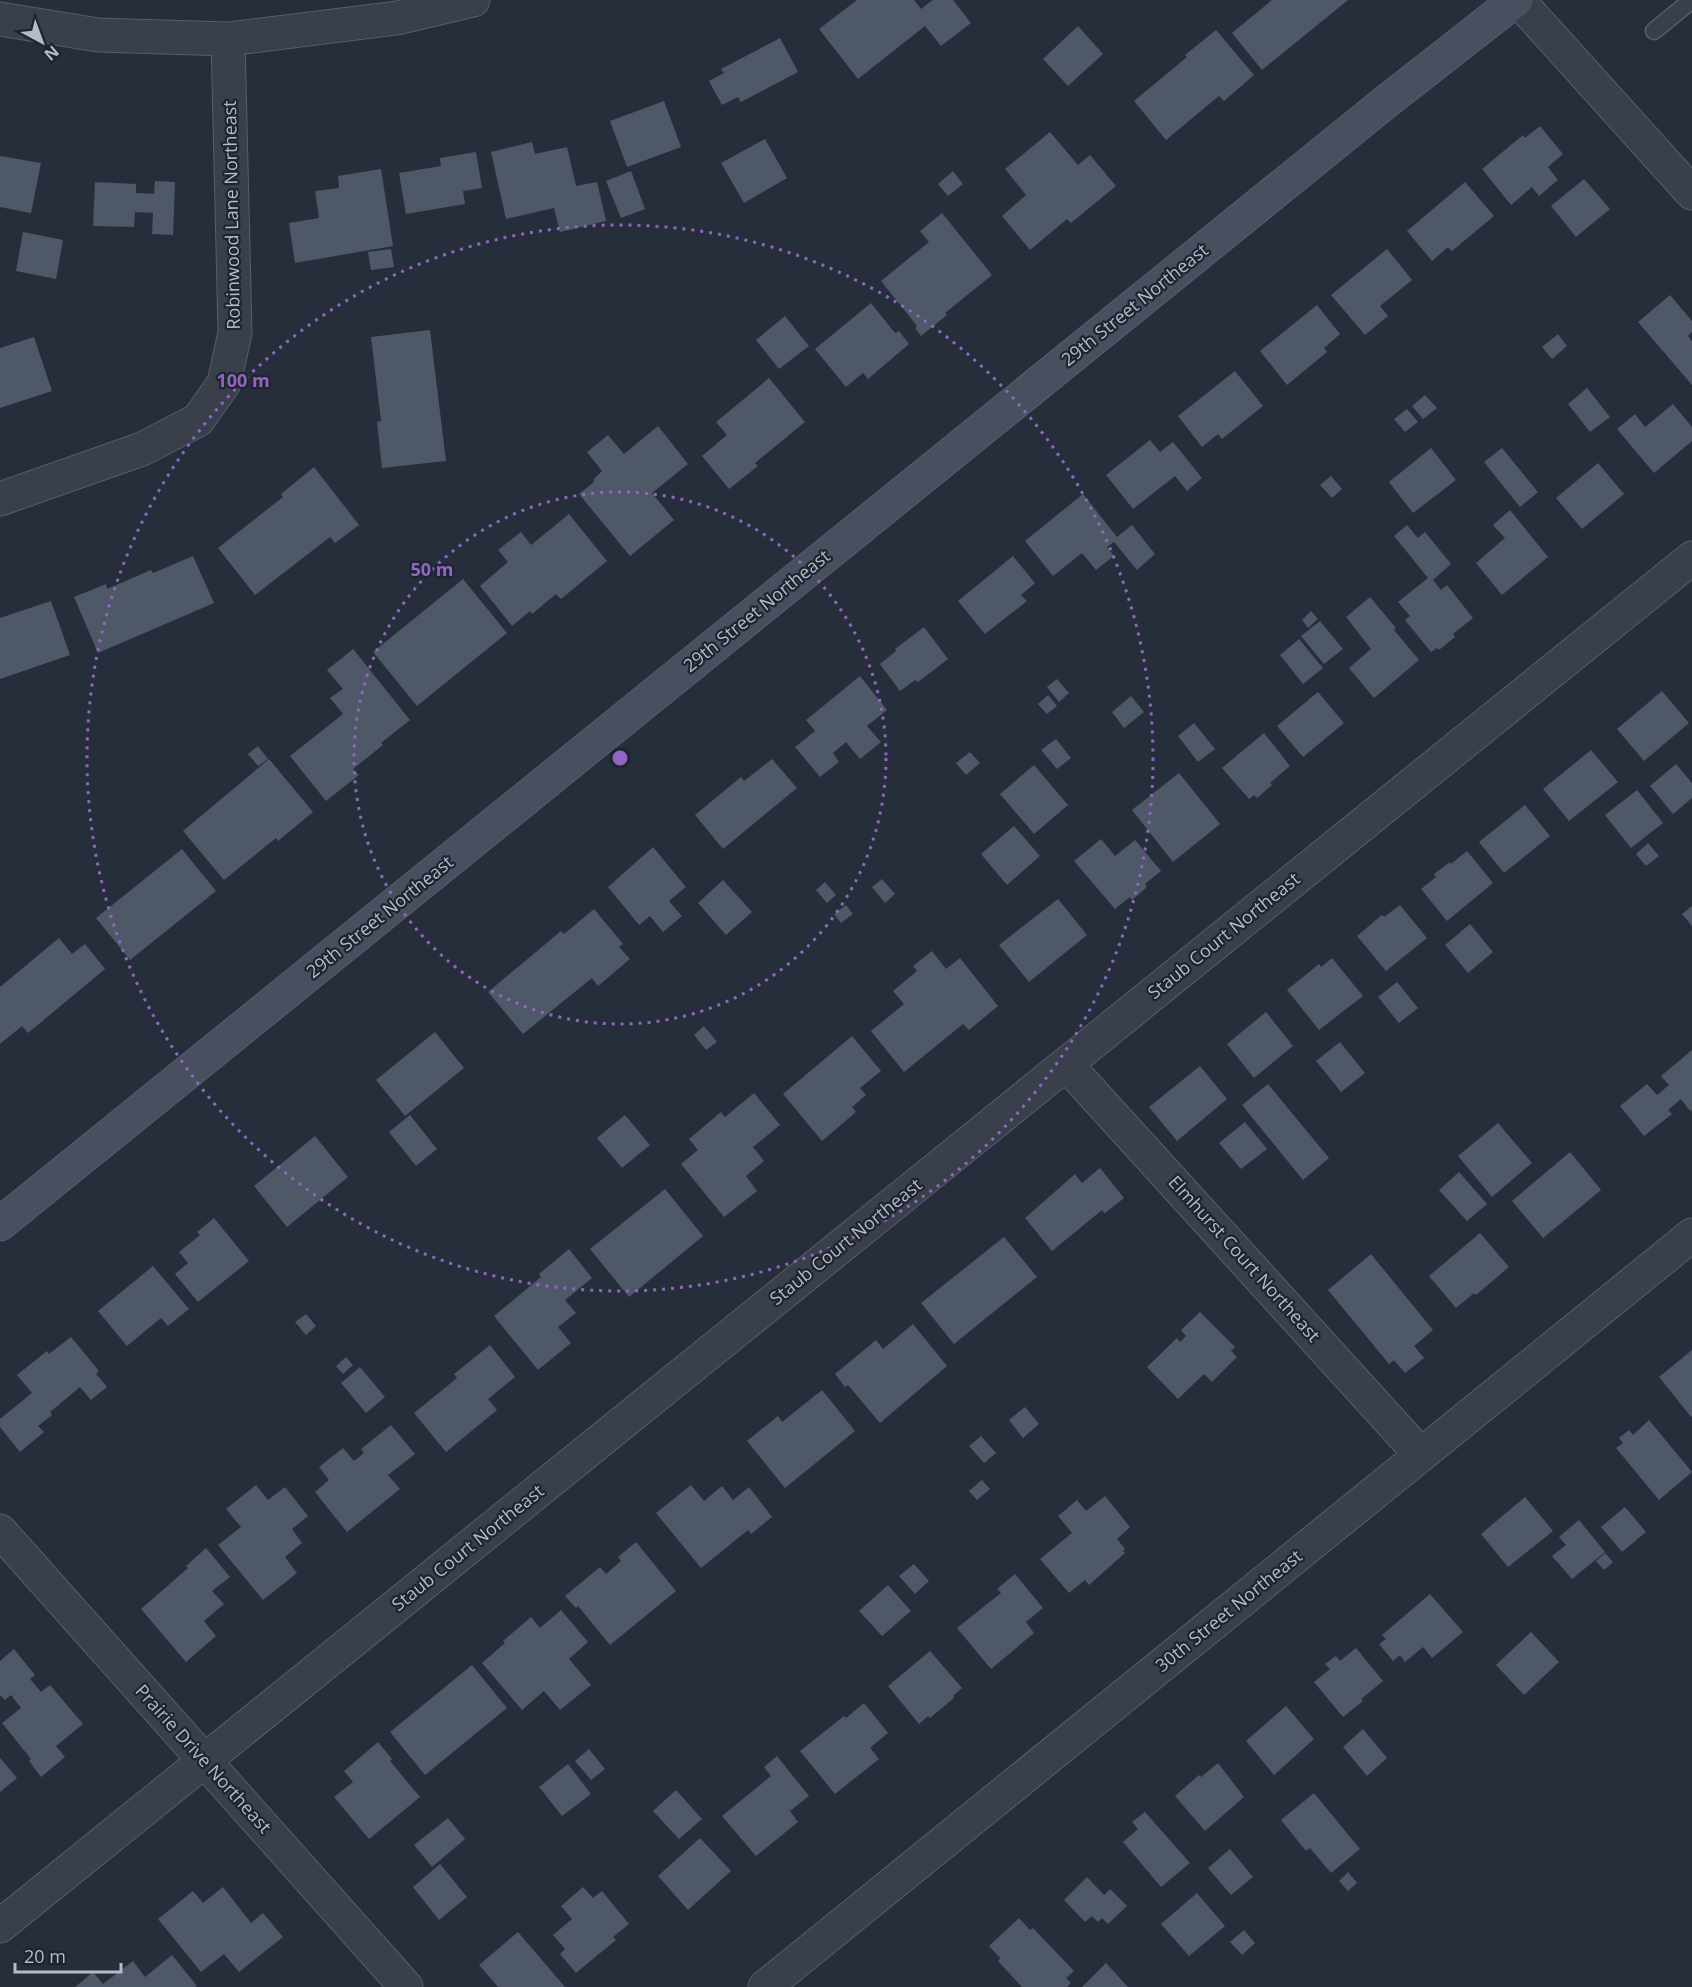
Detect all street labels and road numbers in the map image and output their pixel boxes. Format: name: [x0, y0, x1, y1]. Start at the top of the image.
street label: Robinwood Lane Northeast: [217, 100, 245, 330]
street label: 29th Street Northeast: [1056, 238, 1213, 371]
street label: 29th Street Northeast: [678, 544, 835, 677]
street label: 29th Street Northeast: [301, 850, 458, 983]
street label: Staub Court Northeast: [1142, 866, 1304, 1004]
street label: Elmhurst Court Northeast: [1163, 1170, 1326, 1347]
street label: Staub Court Northeast: [764, 1172, 926, 1310]
street label: Staub Court Northeast: [386, 1478, 548, 1616]
street label: 30th Street Northeast: [1150, 1544, 1307, 1677]
street label: Prairie Drive Northeast: [130, 1679, 277, 1838]

